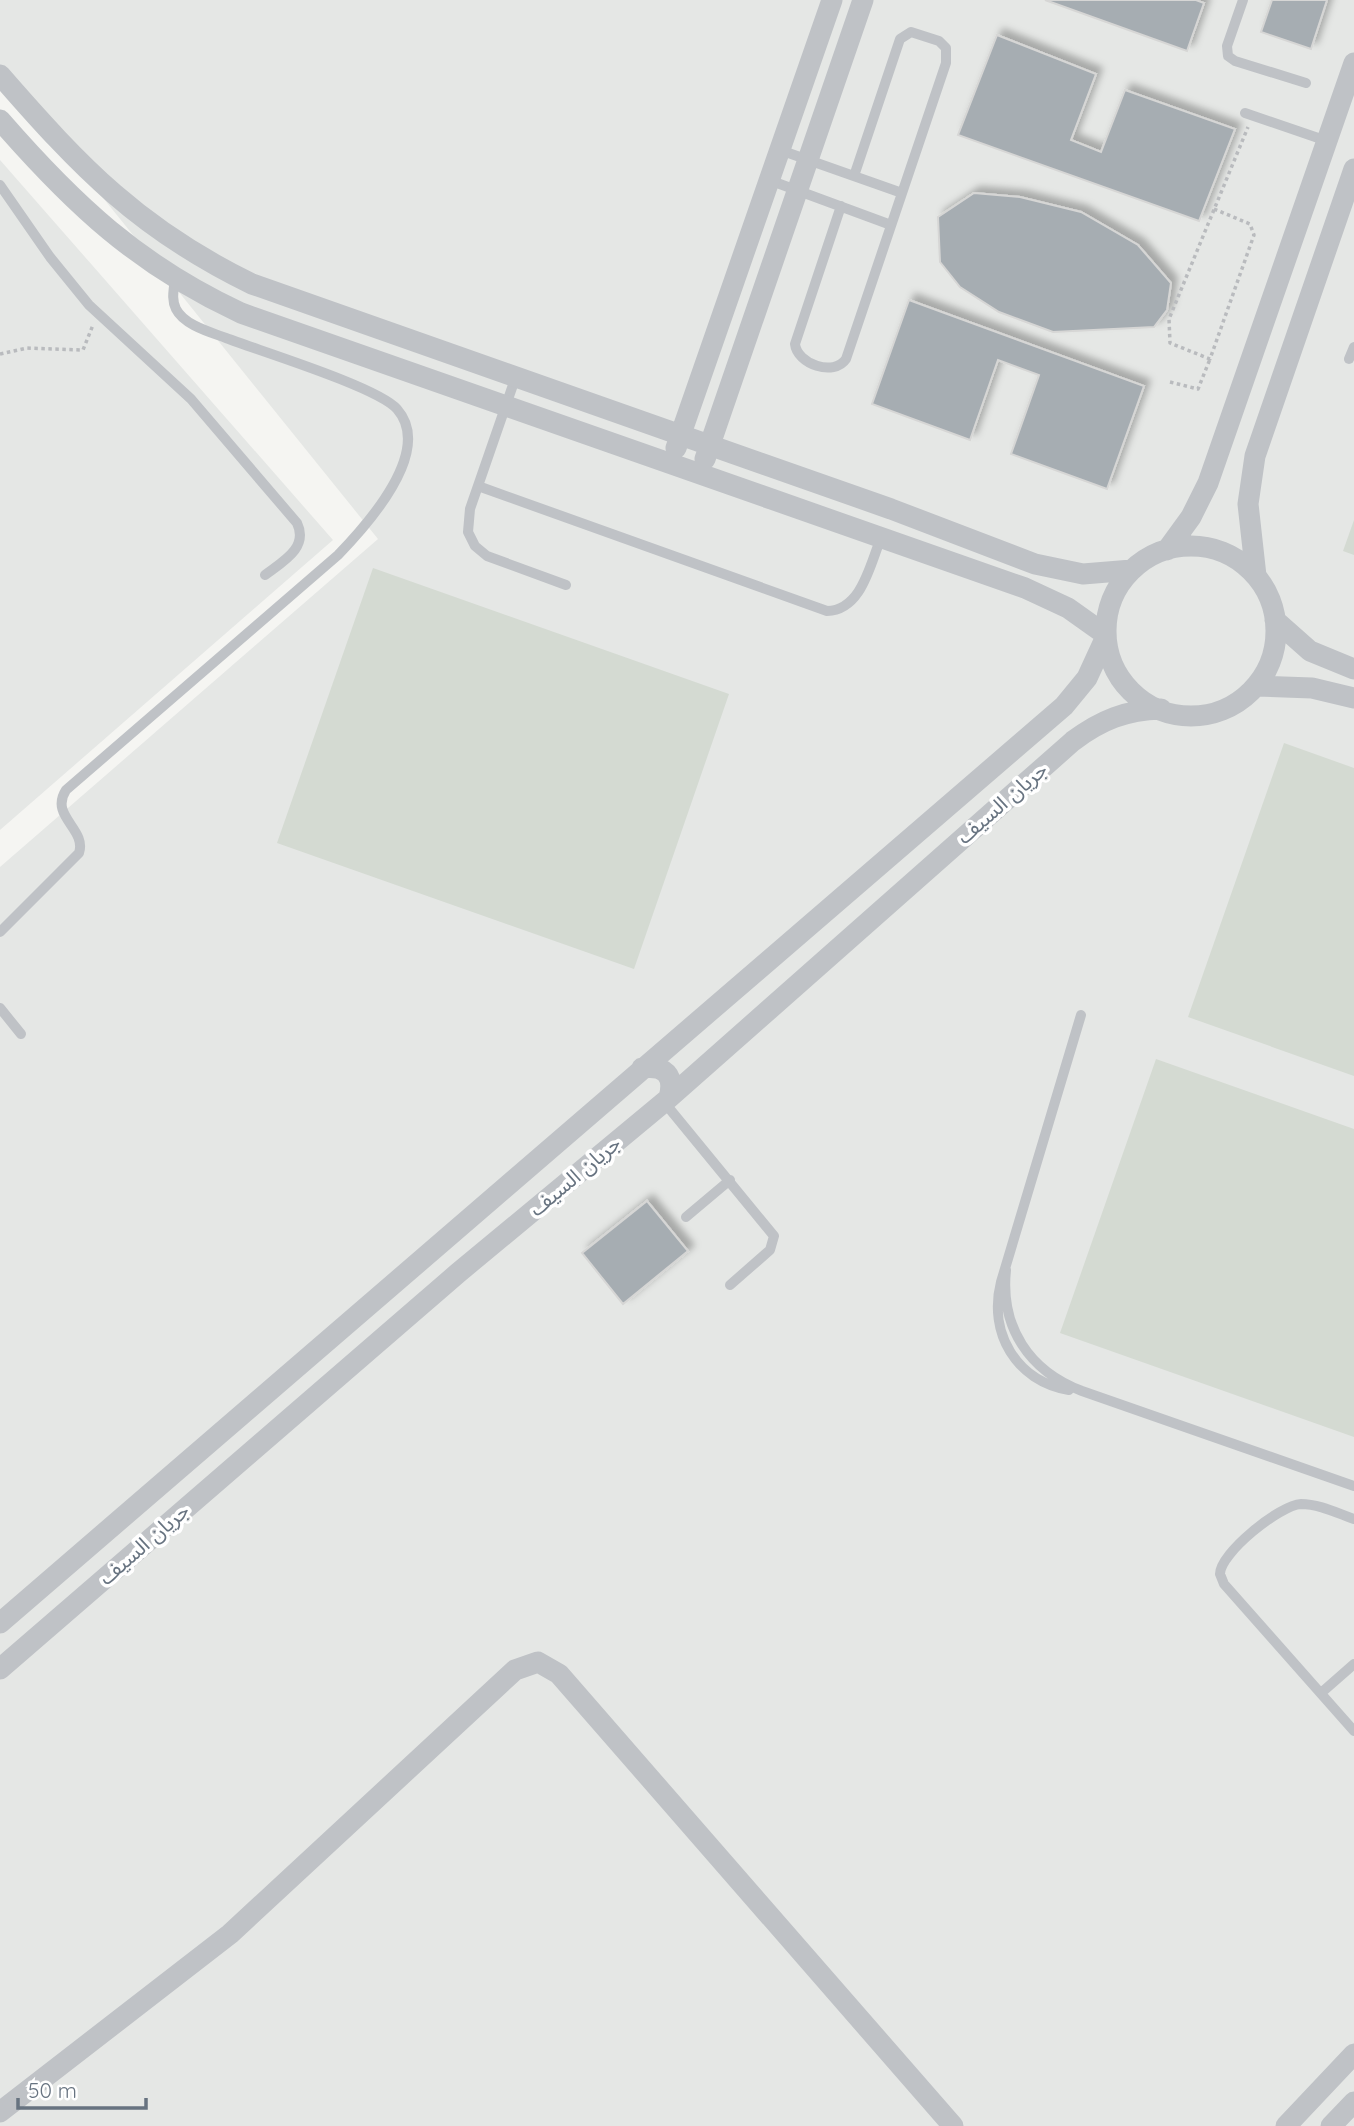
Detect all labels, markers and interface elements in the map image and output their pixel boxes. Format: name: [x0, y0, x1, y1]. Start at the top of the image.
street label: جريان السيف: [951, 756, 1052, 849]
street label: جريان السيف: [523, 1129, 626, 1221]
street label: جريان السيف: [93, 1497, 194, 1590]
scale bar: [18, 2066, 145, 2110]
text: 50 m: [28, 2077, 77, 2103]

